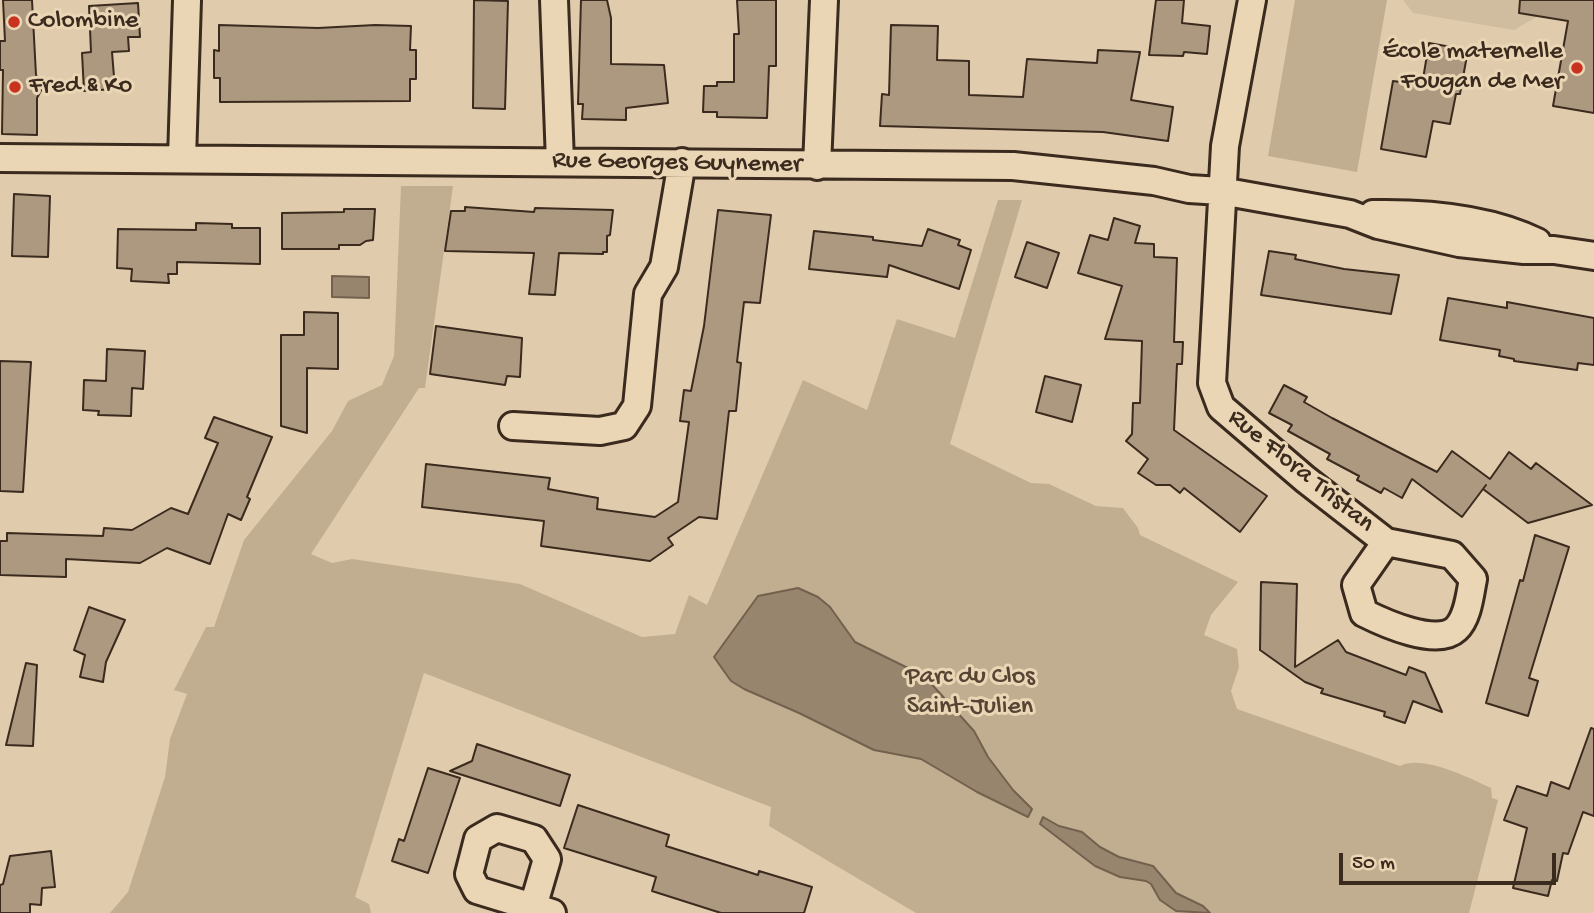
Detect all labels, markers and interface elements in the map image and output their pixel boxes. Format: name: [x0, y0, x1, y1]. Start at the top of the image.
place label: Colombine: [28, 6, 138, 38]
marker: Colombine: [6, 14, 22, 30]
place label: École maternelle Fougan de Mer: [1382, 37, 1563, 98]
marker: École maternelle Fougan de Mer: [1569, 60, 1585, 76]
place label: Fred & Ko: [29, 71, 132, 103]
marker: Fred & Ko: [7, 79, 23, 95]
street label: Rue Georges Guynemer: [552, 146, 802, 182]
street label: Rue Flora Tristan: [1220, 403, 1380, 541]
park label: Parc du Clos Saint-Julien: [905, 662, 1035, 724]
scale bar: [1342, 839, 1559, 883]
text: 50 m: [1352, 852, 1395, 877]

